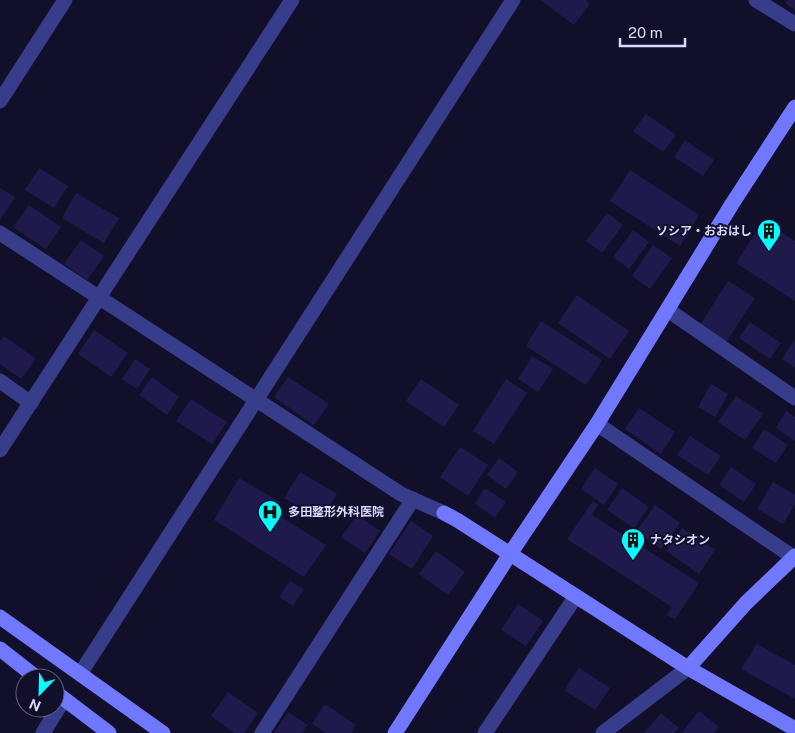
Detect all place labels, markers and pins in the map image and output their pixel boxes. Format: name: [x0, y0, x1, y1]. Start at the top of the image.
building icon: ソシア・おおはし: [756, 218, 782, 252]
place label: ソシア・おおはし: [656, 224, 752, 238]
hospital icon: 多田整形外科医院: [257, 499, 283, 533]
place label: 多田整形外科医院: [288, 505, 384, 519]
building icon: ナタシオン: [620, 527, 646, 561]
place label: ナタシオン: [650, 533, 710, 547]

